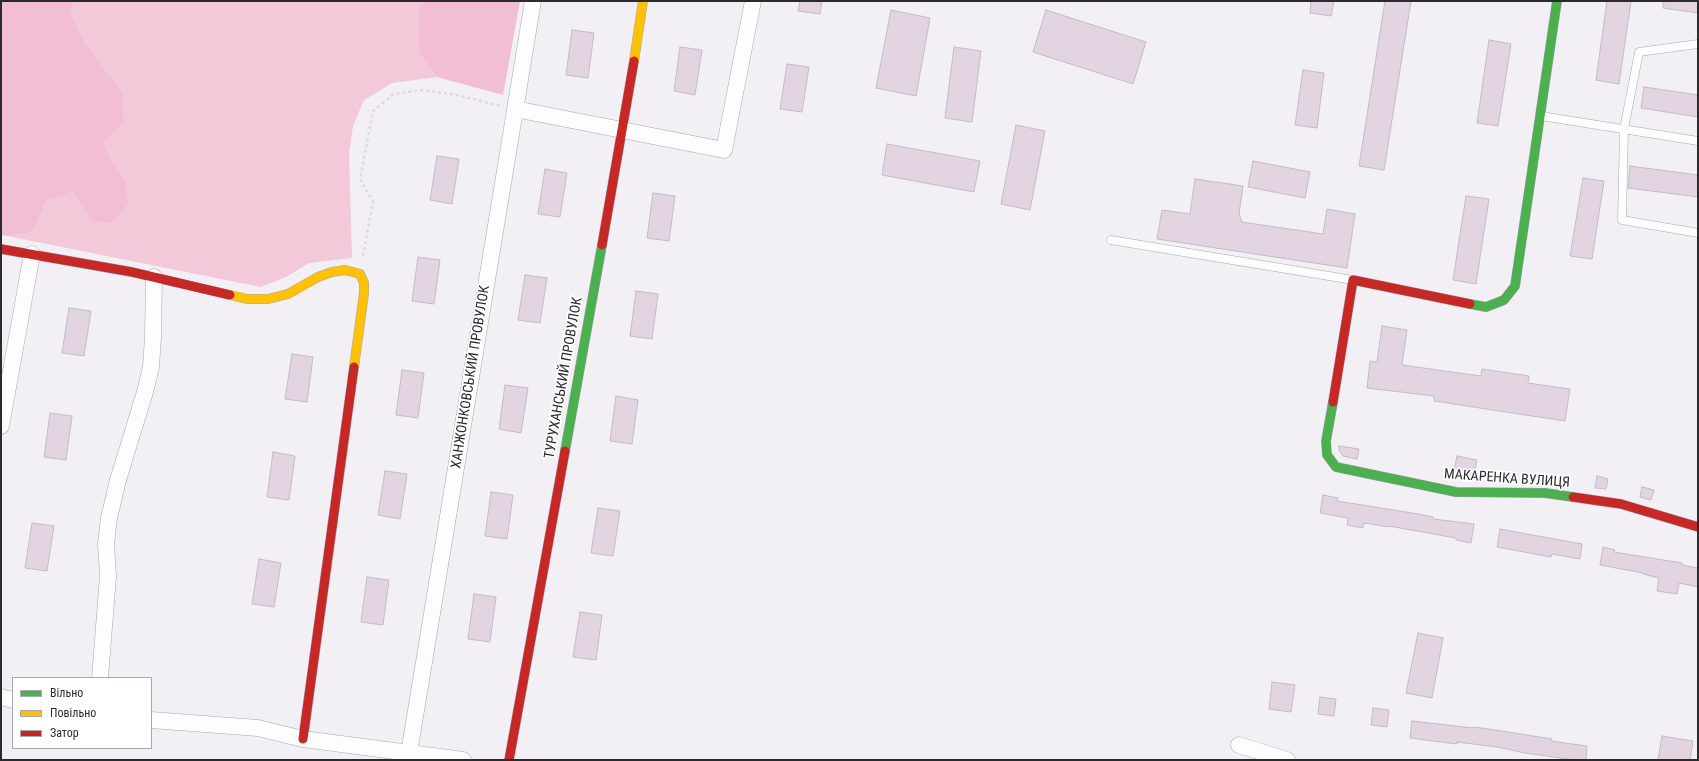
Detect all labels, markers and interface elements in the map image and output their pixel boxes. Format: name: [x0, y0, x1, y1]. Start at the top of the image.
street label: ХАНЖОНКОВСЬКИЙ ПРОВУЛОК: [448, 284, 494, 470]
street label: ТУРУХАНСЬКИЙ ПРОВУЛОК: [542, 296, 586, 460]
street label: МАКАРЕНКА ВУЛИЦЯ: [1443, 466, 1571, 492]
legend: [12, 677, 152, 749]
text: Вільно: [50, 686, 83, 700]
text: Повільно: [50, 706, 96, 720]
text: Затор: [50, 726, 79, 740]

